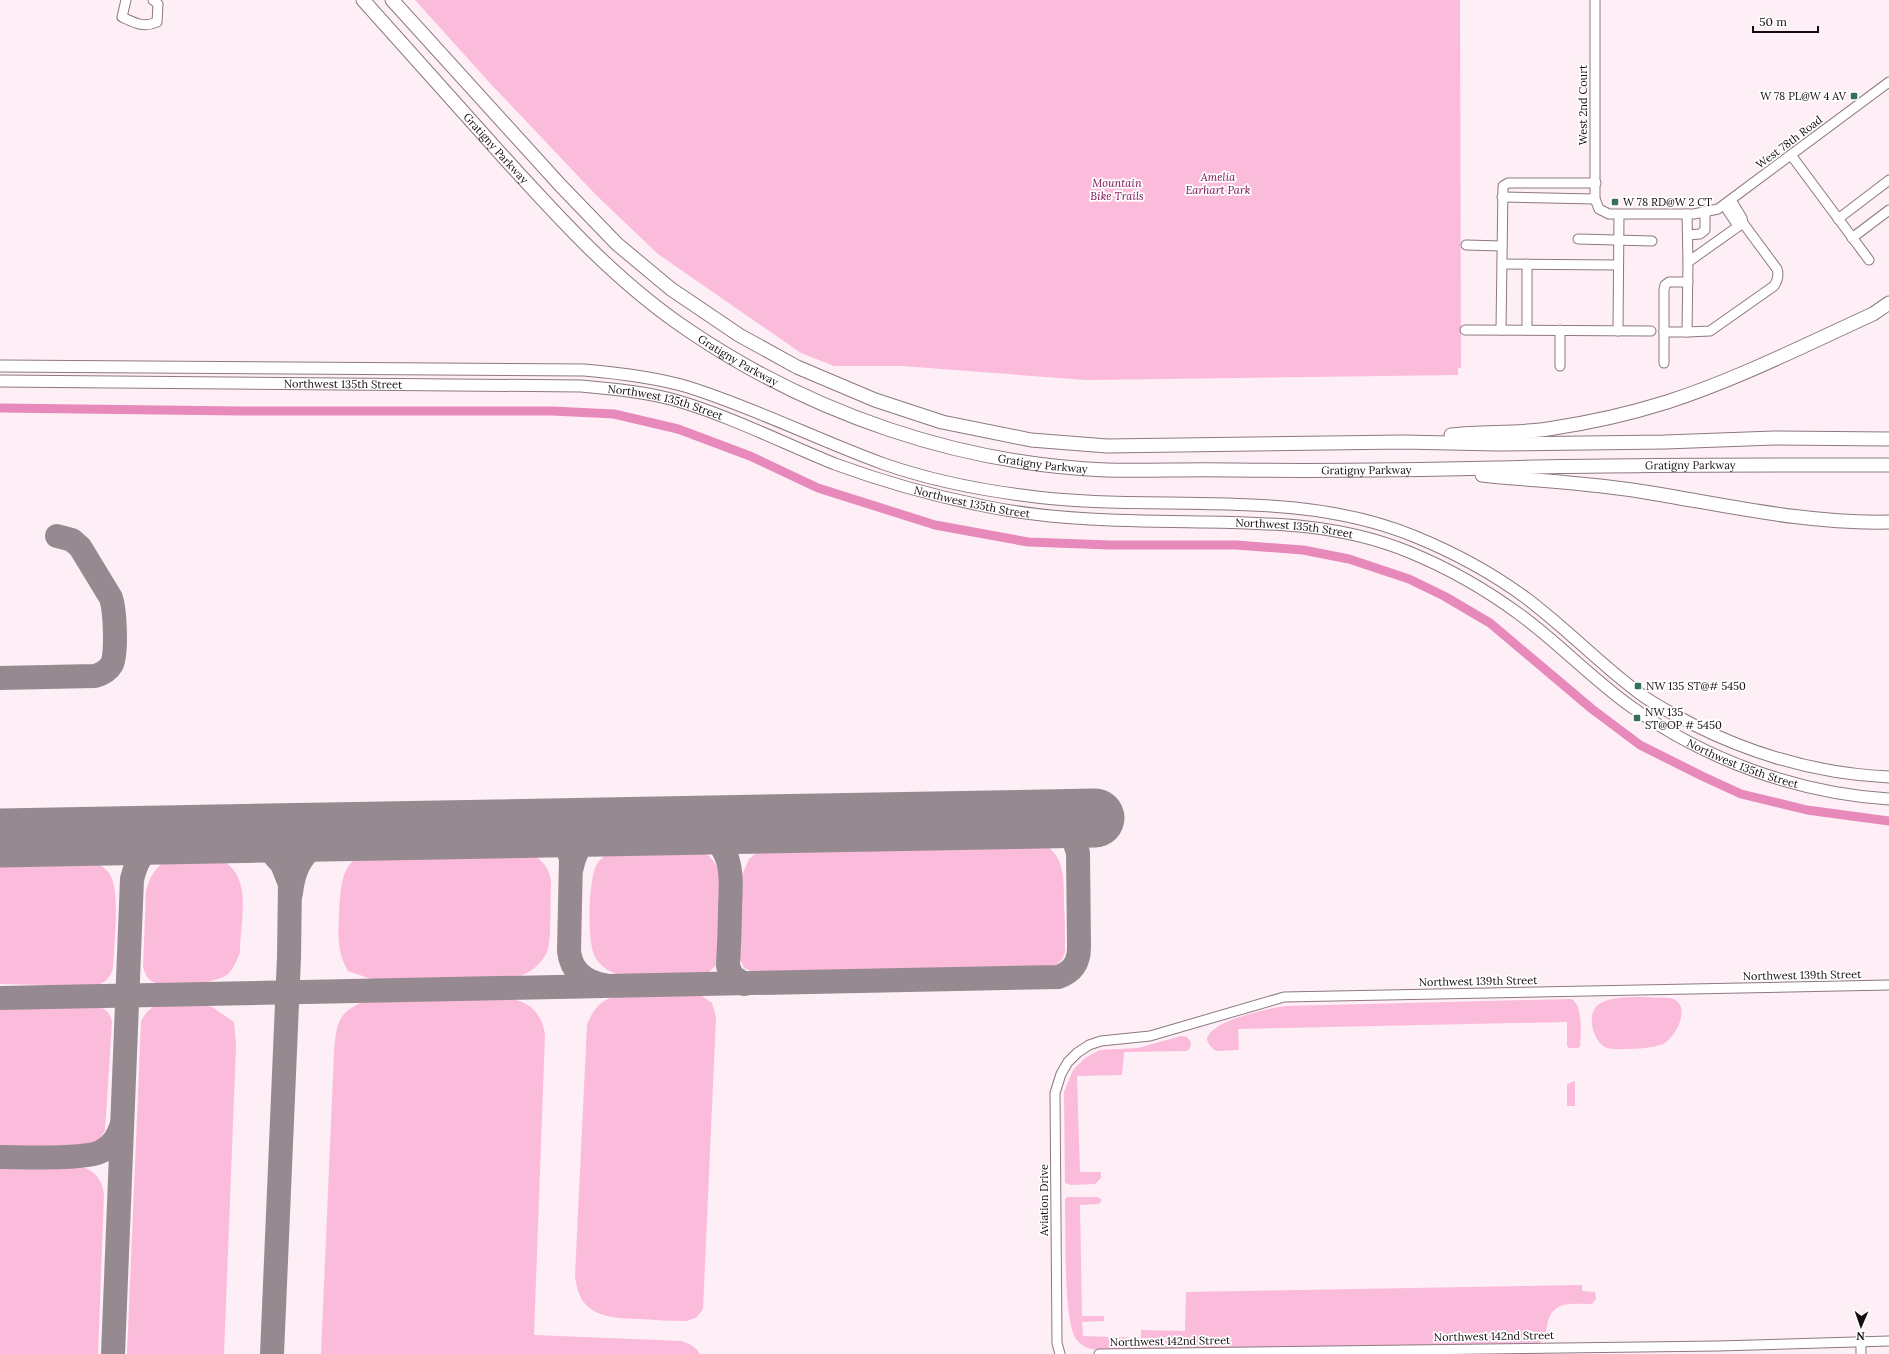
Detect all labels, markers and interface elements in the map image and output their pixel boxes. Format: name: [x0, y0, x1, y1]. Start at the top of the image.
scale bar: [1753, 8, 1818, 34]
text: 50 m: [1759, 14, 1787, 29]
street label: West 2nd Court: [1576, 64, 1590, 145]
place label: W 78 PL@W 4 AV: [1760, 89, 1847, 103]
marker: W 78 PL@W 4 AV: [1849, 91, 1859, 101]
street label: Gratigny Parkway: [460, 110, 531, 187]
street label: West 78th Road: [1753, 112, 1825, 171]
park label: Amelia Earhart Park: [1185, 170, 1251, 197]
park label: Mountain Bike Trails: [1090, 176, 1144, 203]
place label: W 78 RD@W 2 CT: [1623, 195, 1712, 209]
marker: W 78 RD@W 2 CT: [1610, 197, 1620, 207]
street label: Gratigny Parkway: [695, 332, 781, 389]
street label: Northwest 135th Street: [284, 376, 403, 391]
street label: Northwest 135th Street: [607, 382, 726, 423]
street label: Gratigny Parkway: [997, 451, 1088, 476]
street label: Gratigny Parkway: [1645, 458, 1736, 472]
street label: Gratigny Parkway: [1321, 463, 1412, 477]
street label: Northwest 135th Street: [912, 483, 1032, 521]
street label: Northwest 135th Street: [1235, 516, 1355, 541]
place label: NW 135 ST@# 5450: [1646, 679, 1746, 693]
marker: NW 135 ST@# 5450: [1633, 681, 1643, 691]
place label: NW 135 ST@OP # 5450: [1645, 705, 1722, 732]
marker: NW 135 ST@OP # 5450: [1632, 713, 1642, 723]
street label: Northwest 135th Street: [1685, 735, 1801, 791]
street label: Northwest 139th Street: [1743, 967, 1862, 983]
street label: Northwest 139th Street: [1419, 973, 1538, 989]
street label: Aviation Drive: [1037, 1164, 1051, 1237]
north arrow: [1841, 1306, 1881, 1346]
street label: Northwest 142nd Street: [1434, 1328, 1555, 1344]
text: N: [1856, 1329, 1865, 1343]
street label: Northwest 142nd Street: [1110, 1333, 1231, 1349]

